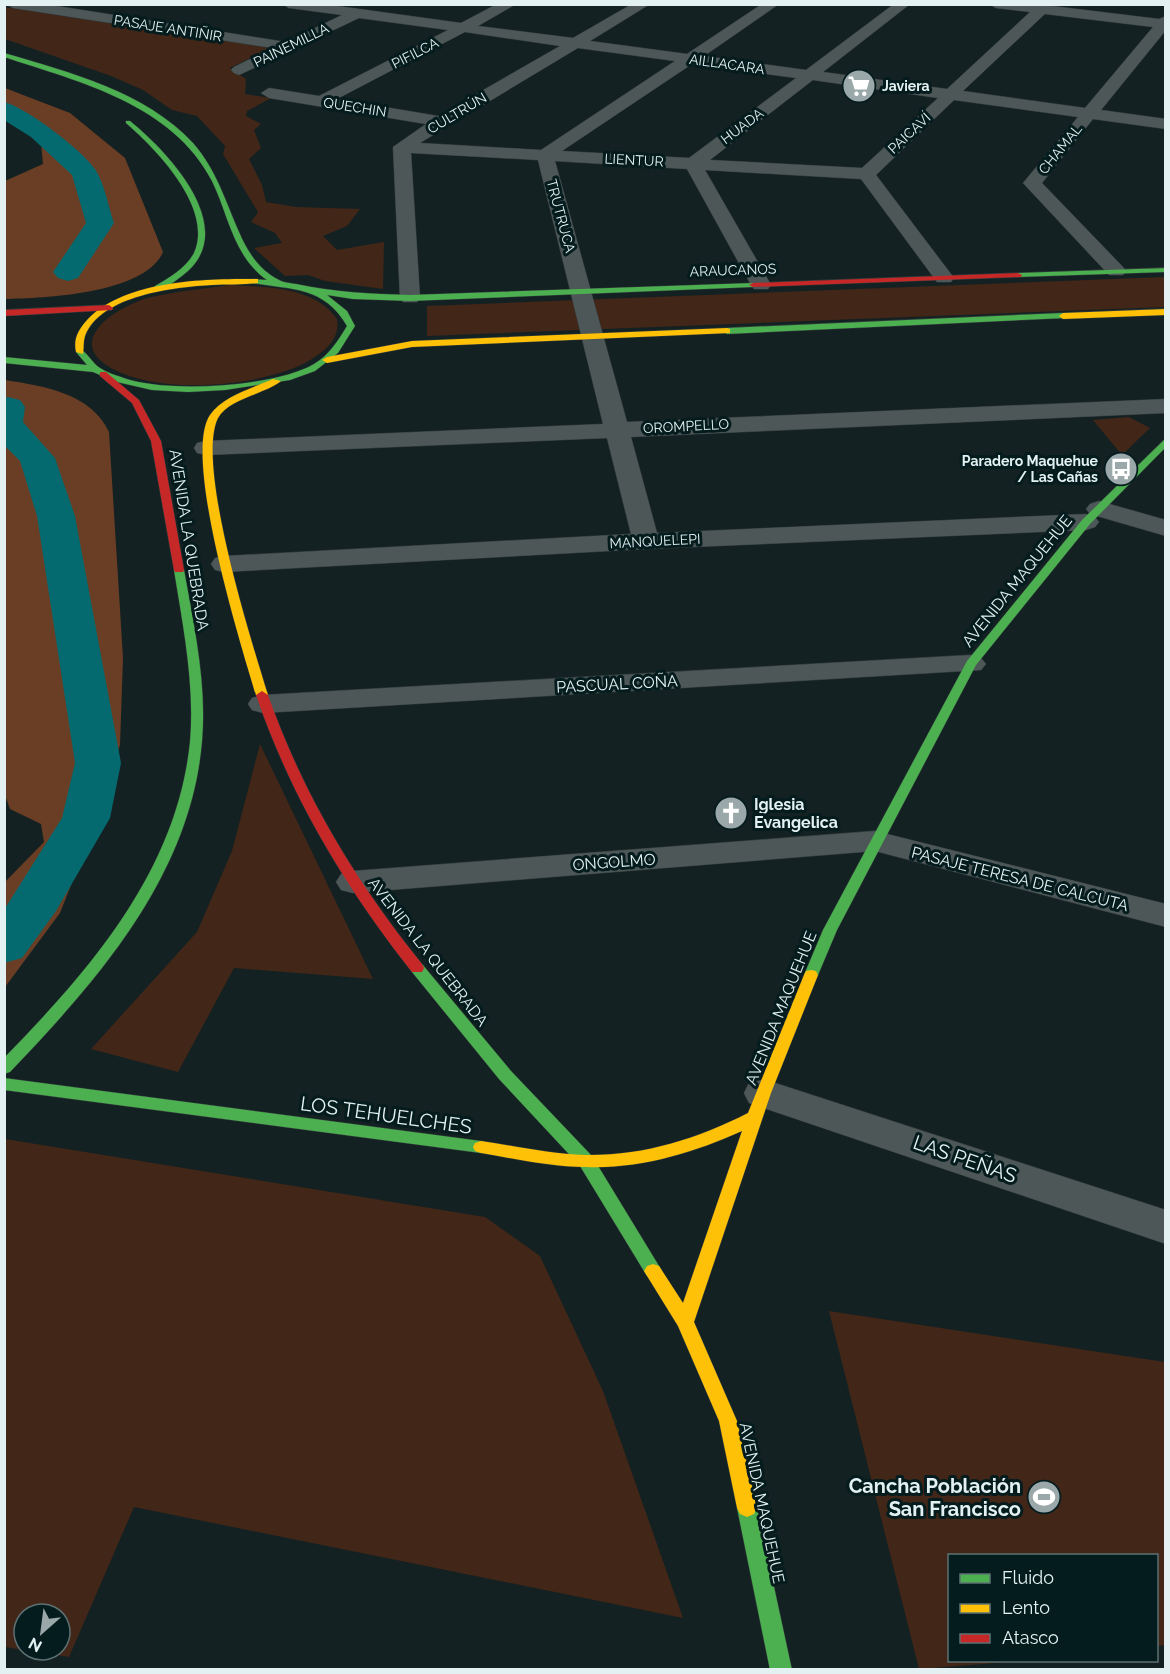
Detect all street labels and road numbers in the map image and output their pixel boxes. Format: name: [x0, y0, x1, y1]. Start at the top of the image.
street label: PASAJE ANTIÑIR: [113, 11, 223, 44]
street label: PAINEMILLA: [251, 20, 332, 70]
street label: PIFILCA: [389, 34, 442, 72]
street label: AILLACARA: [688, 51, 766, 77]
street label: CULTRÚN: [424, 88, 489, 137]
street label: QUECHIN: [322, 94, 388, 120]
street label: HUADA: [718, 105, 767, 147]
street label: PAICAVÍ: [884, 108, 934, 157]
street label: CHAMAL: [1035, 121, 1085, 177]
street label: LIENTUR: [604, 150, 664, 170]
street label: TRUTRUCA: [544, 177, 579, 255]
street label: ARAUCANOS: [689, 260, 777, 280]
street label: OROMPELLO: [643, 416, 729, 436]
street label: AVENIDA LA QUEBRADA: [165, 448, 213, 632]
street label: AVENIDA MAQUEHUE: [958, 511, 1076, 651]
street label: MANQUELEPI: [609, 531, 701, 551]
street label: PASCUAL COÑA: [556, 670, 679, 697]
street label: PASAJE TERESA DE CALCUTA: [910, 843, 1131, 915]
street label: ONGOLMO: [572, 850, 656, 874]
street label: AVENIDA LA QUEBRADA: [364, 874, 492, 1030]
street label: AVENIDA MAQUEHUE: [741, 928, 821, 1088]
street label: LOS TEHUELCHES: [299, 1091, 473, 1139]
street label: LAS PEÑAS: [910, 1130, 1020, 1188]
street label: AVENIDA MAQUEHUE: [736, 1421, 788, 1585]

